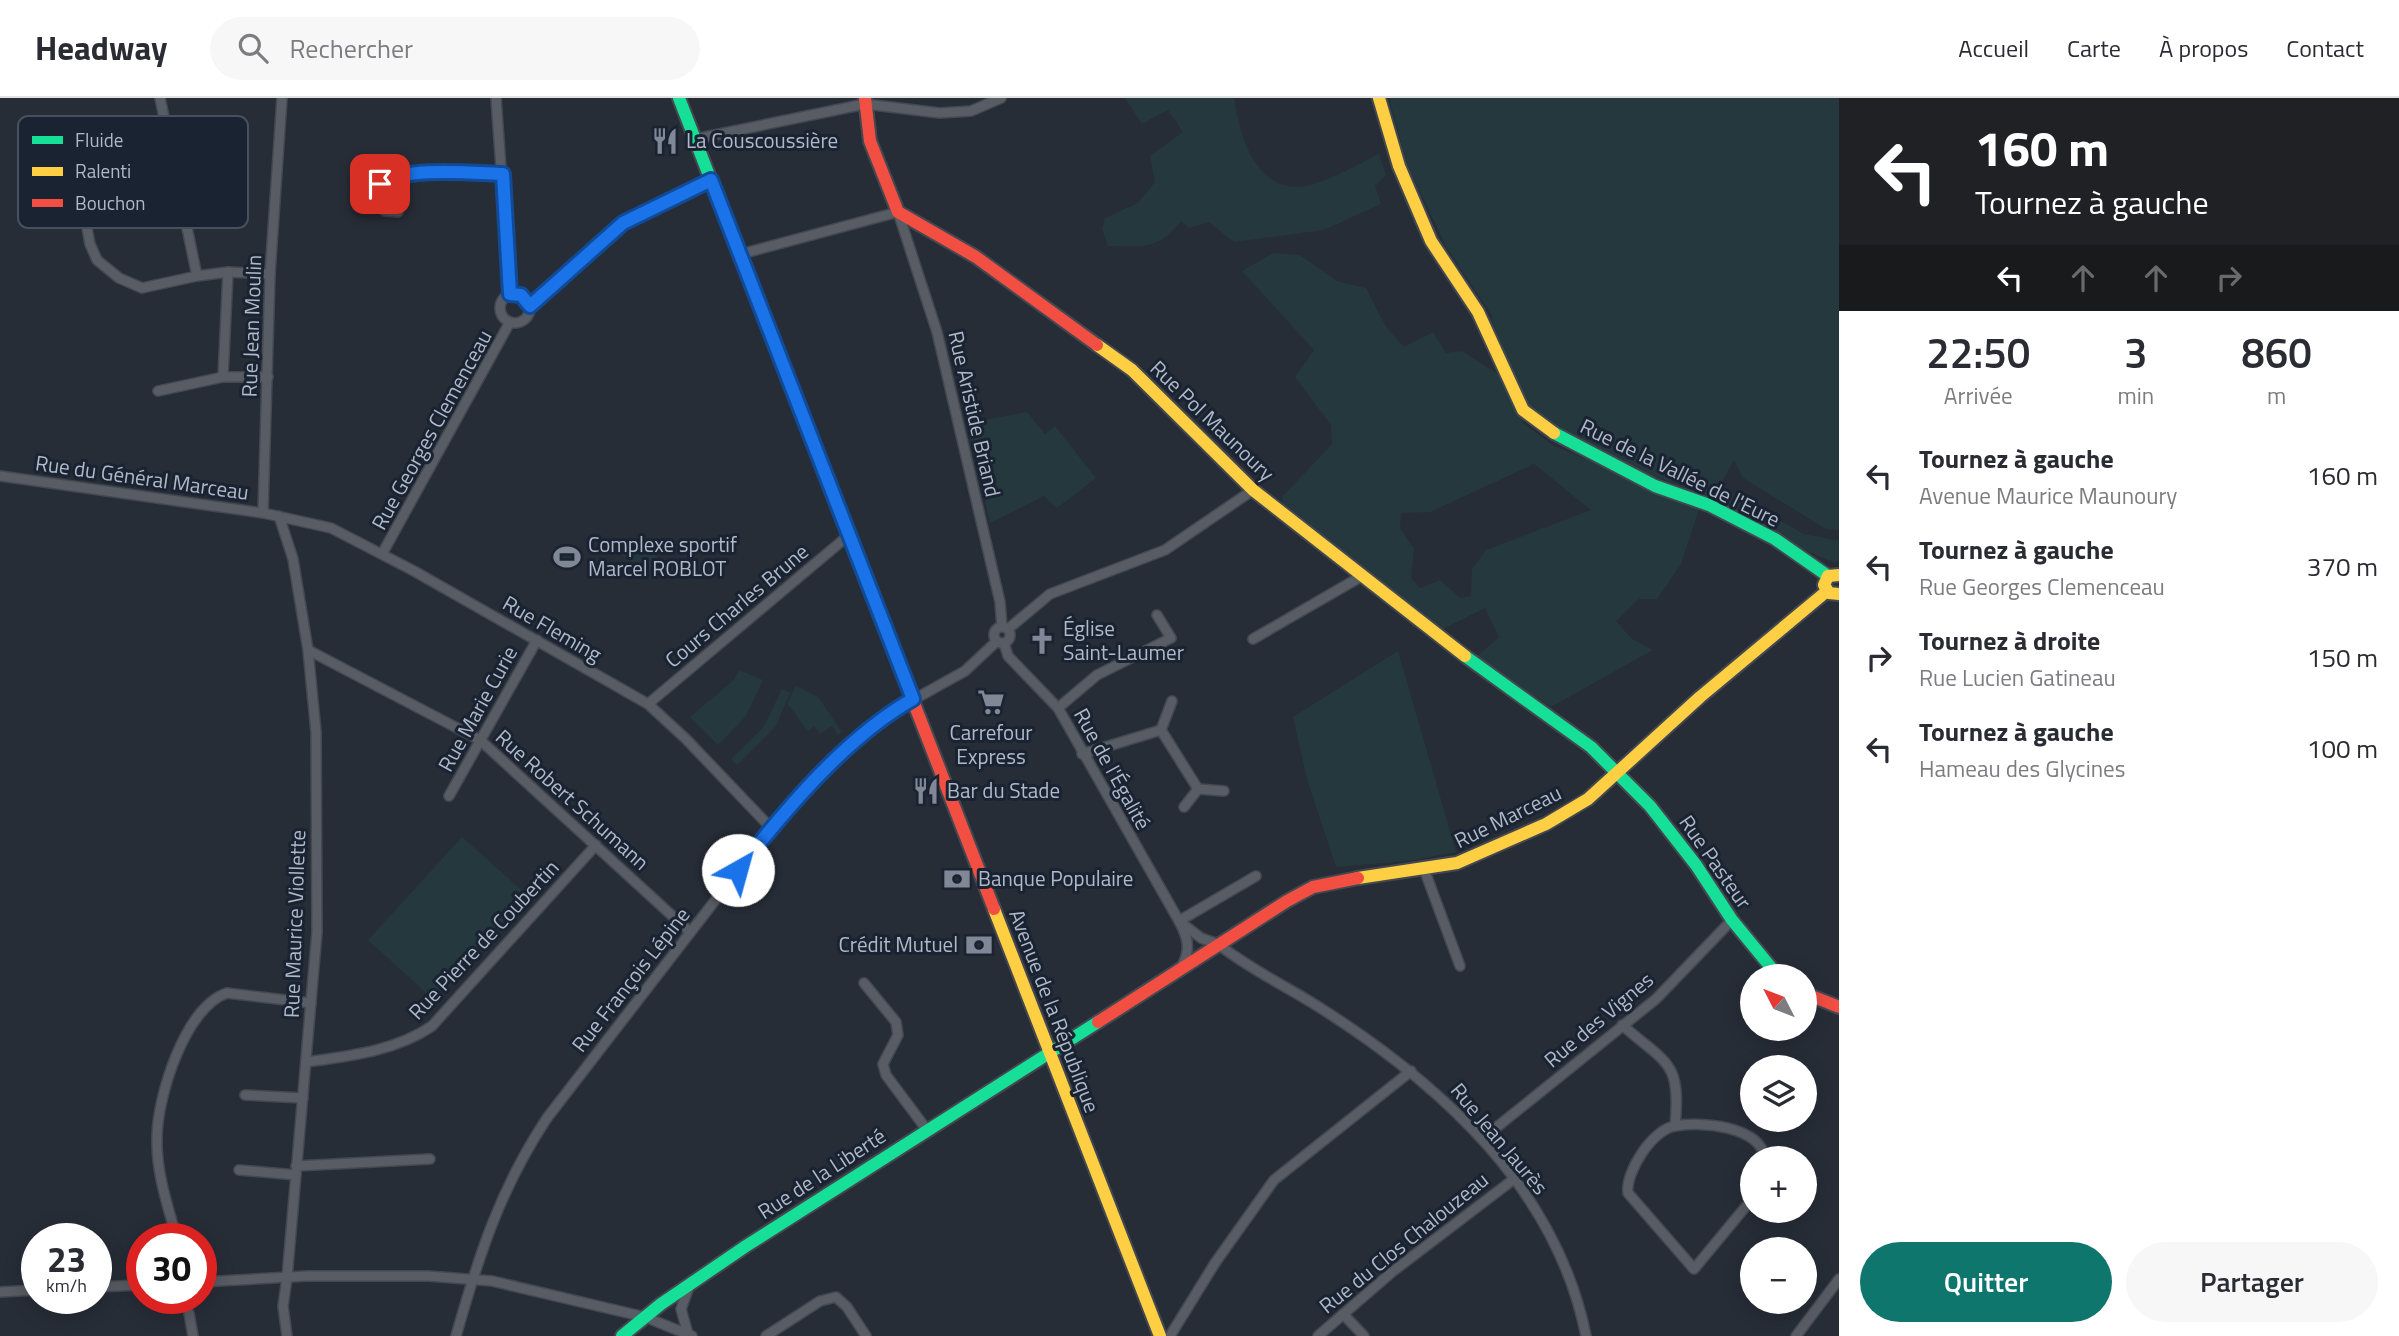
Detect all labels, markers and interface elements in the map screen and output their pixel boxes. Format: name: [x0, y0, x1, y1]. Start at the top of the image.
search box: [210, 17, 700, 80]
text: Headway: [35, 23, 168, 73]
icon: search: [234, 29, 272, 67]
text: Rechercher: [290, 29, 413, 68]
text: Accueil: [1958, 30, 2029, 66]
text: Carte: [2067, 30, 2121, 66]
text: À propos: [2159, 30, 2248, 66]
text: Contact: [2286, 30, 2364, 66]
text: 160 m: [1975, 110, 2109, 185]
legend: [18, 116, 248, 228]
place label: La Couscoussière: [686, 124, 838, 156]
text: Fluide: [75, 125, 123, 154]
restaurant icon: La Couscoussière: [650, 126, 680, 156]
icon: left: [1860, 126, 1951, 217]
pin: [350, 154, 410, 214]
text: Ralenti: [75, 156, 131, 185]
icon: arrive: [361, 165, 399, 203]
text: Tournez à gauche: [1975, 178, 2209, 226]
text: Bouchon: [75, 188, 146, 217]
street label: Rue Jean Moulin: [233, 254, 269, 398]
icon: left: [1991, 259, 2029, 297]
icon: ahead: [2064, 259, 2102, 297]
icon: ahead: [2137, 259, 2175, 297]
icon: right: [2210, 259, 2248, 297]
text: 22:50: [1926, 320, 2030, 384]
text: 3: [2124, 320, 2148, 384]
text: 860: [2241, 320, 2312, 384]
street label: Rue Georges Clemenceau: [363, 324, 500, 535]
street label: Rue Aristide Briand: [940, 328, 1010, 500]
street label: Rue Pol Maunoury: [1143, 352, 1282, 488]
text: Arrivée: [1944, 378, 2013, 413]
text: min: [2117, 378, 2154, 413]
text: m: [2267, 378, 2286, 413]
street label: Rue de la Vallée de l'Eure: [1575, 410, 1786, 535]
text: Tournez à gauche: [1919, 439, 2114, 478]
street label: Rue du Général Marceau: [33, 446, 251, 508]
text: 160 m: [2307, 456, 2378, 495]
icon: left: [1860, 457, 1898, 495]
text: Avenue Maurice Maunoury: [1919, 478, 2177, 513]
place label: Complexe sportif Marcel ROBLOT: [588, 528, 737, 584]
text: Tournez à gauche: [1919, 530, 2114, 569]
street label: Cours Charles Brune: [658, 536, 815, 675]
sports icon: Complexe sportif Marcel ROBLOT: [552, 542, 582, 572]
text: 370 m: [2307, 547, 2378, 586]
icon: left: [1860, 548, 1898, 586]
text: Rue Georges Clemenceau: [1919, 569, 2165, 604]
street label: Rue Fleming: [497, 587, 608, 670]
place label: Église Saint-Laumer: [1063, 612, 1184, 668]
text: Tournez à droite: [1919, 621, 2100, 660]
church icon: Église Saint-Laumer: [1027, 626, 1057, 656]
text: 150 m: [2307, 638, 2378, 677]
icon: right: [1860, 639, 1898, 677]
street label: Rue Marie Curie: [429, 640, 525, 777]
text: Rue Lucien Gatineau: [1919, 660, 2116, 695]
supermarket icon: Carrefour Express: [976, 687, 1006, 717]
street label: Rue de l'Égalité: [1066, 702, 1160, 835]
text: Tournez à gauche: [1919, 712, 2114, 751]
place label: Carrefour Express: [949, 716, 1033, 772]
street label: Rue Robert Schumann: [489, 721, 657, 877]
text: 100 m: [2307, 729, 2378, 768]
icon: left: [1860, 730, 1898, 768]
text: Hameau des Glycines: [1919, 751, 2125, 786]
place label: Bar du Stade: [947, 774, 1060, 806]
restaurant icon: Bar du Stade: [911, 776, 941, 806]
street label: Rue Marceau: [1449, 776, 1567, 856]
street label: Rue Pasteur: [1672, 808, 1760, 915]
street label: Rue Maurice Viollette: [275, 829, 313, 1019]
position arrow: [701, 833, 775, 907]
street label: Rue Pierre de Coubertin: [401, 852, 566, 1026]
place label: Banque Populaire: [978, 862, 1133, 894]
bank icon: Banque Populaire: [942, 864, 972, 894]
street label: Rue François Lépine: [563, 900, 697, 1059]
street label: Avenue de la République: [1001, 904, 1108, 1117]
place label: Crédit Mutuel: [839, 928, 958, 960]
bank icon: Crédit Mutuel: [964, 930, 994, 960]
street label: Rue des Vignes: [1537, 964, 1660, 1075]
north arrow: [1740, 964, 1816, 1041]
map controls: [1740, 964, 1817, 1314]
button: layers: [1740, 1055, 1817, 1132]
street label: Rue Jean Jaurès: [1443, 1075, 1556, 1201]
street label: Rue de la Liberté: [751, 1120, 892, 1227]
button: +: [1740, 1146, 1817, 1223]
street label: Rue du Clos Chalouzeau: [1312, 1164, 1495, 1321]
speed limit sign: 30: [126, 1223, 217, 1314]
text: 23: [47, 1232, 86, 1286]
button: −: [1740, 1237, 1817, 1314]
button: Quitter: [1860, 1242, 2112, 1322]
button: Partager: [2126, 1242, 2378, 1322]
text: km/h: [46, 1272, 87, 1299]

